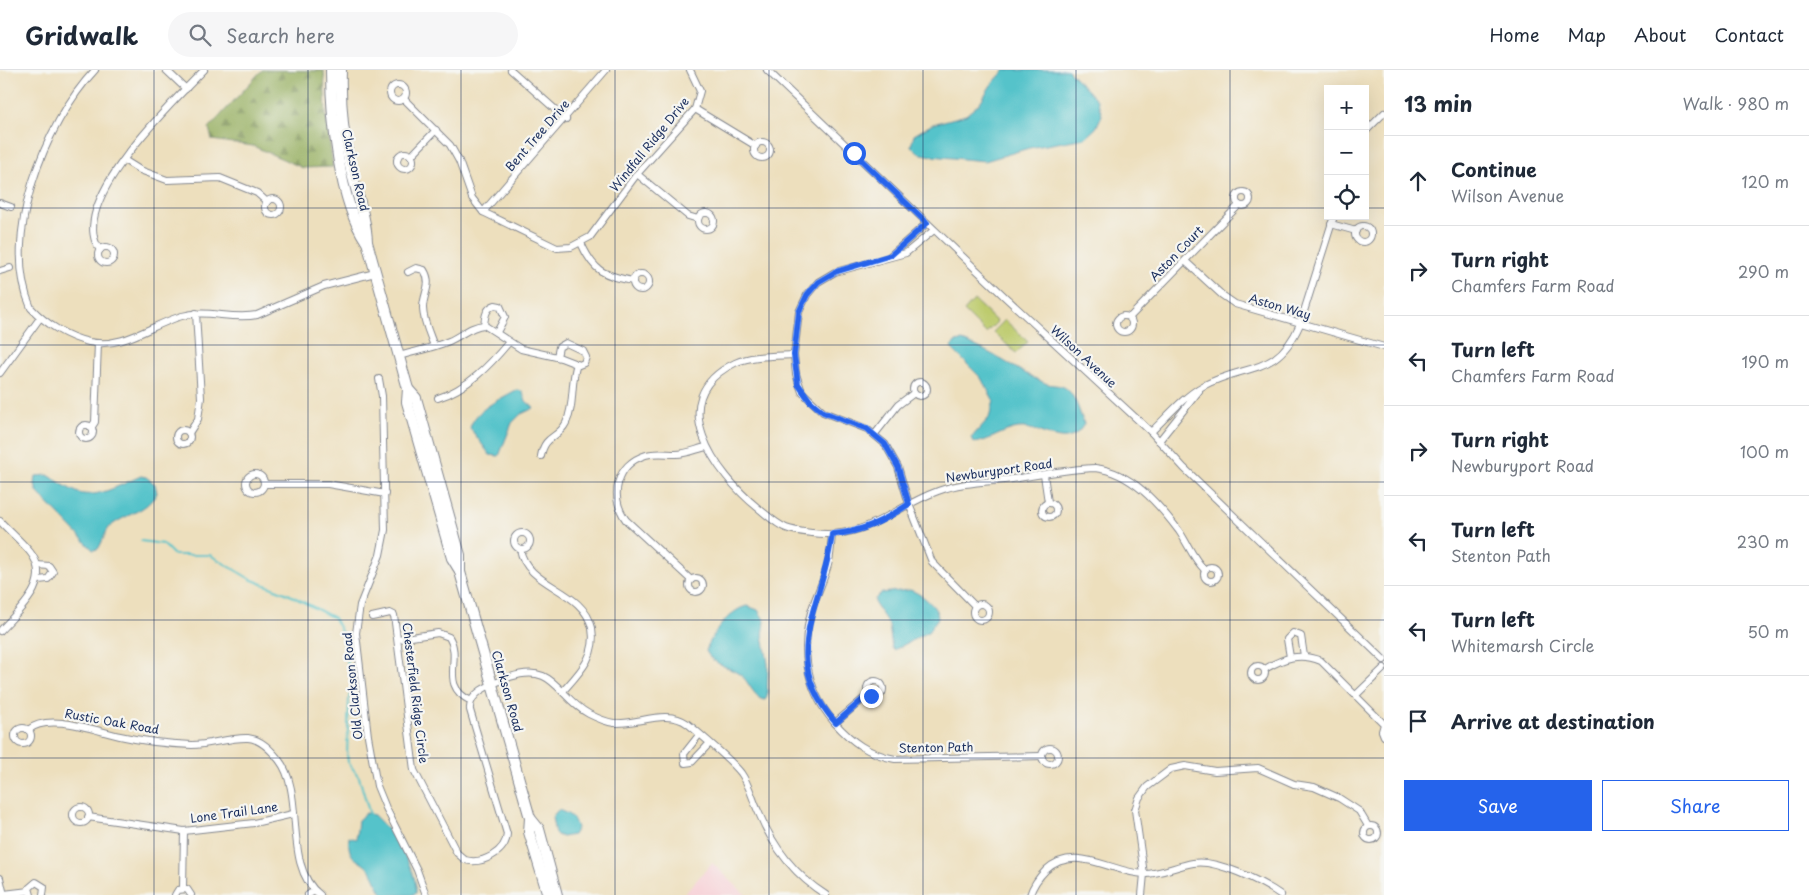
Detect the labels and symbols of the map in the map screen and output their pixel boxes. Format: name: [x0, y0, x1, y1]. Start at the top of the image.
street label: Windfall Ridge Drive: [605, 93, 693, 195]
street label: Bent Tree Drive: [501, 95, 573, 175]
street label: Clarkson Road: [338, 127, 374, 213]
route start: [843, 142, 866, 165]
street label: Aston Court: [1145, 221, 1207, 285]
street label: Aston Way: [1247, 289, 1313, 324]
street label: Wilson Avenue: [1047, 320, 1121, 392]
street label: Newburyport Road: [945, 454, 1053, 486]
street label: Chesterfield Ridge Circle: [398, 621, 434, 765]
street label: Old Clarkson Road: [337, 631, 367, 741]
street label: Clarkson Road: [488, 648, 528, 734]
route end: [860, 685, 883, 708]
street label: Rustic Oak Road: [63, 704, 161, 738]
street label: Stenton Path: [898, 737, 974, 757]
street label: Lone Trail Lane: [189, 797, 279, 827]

